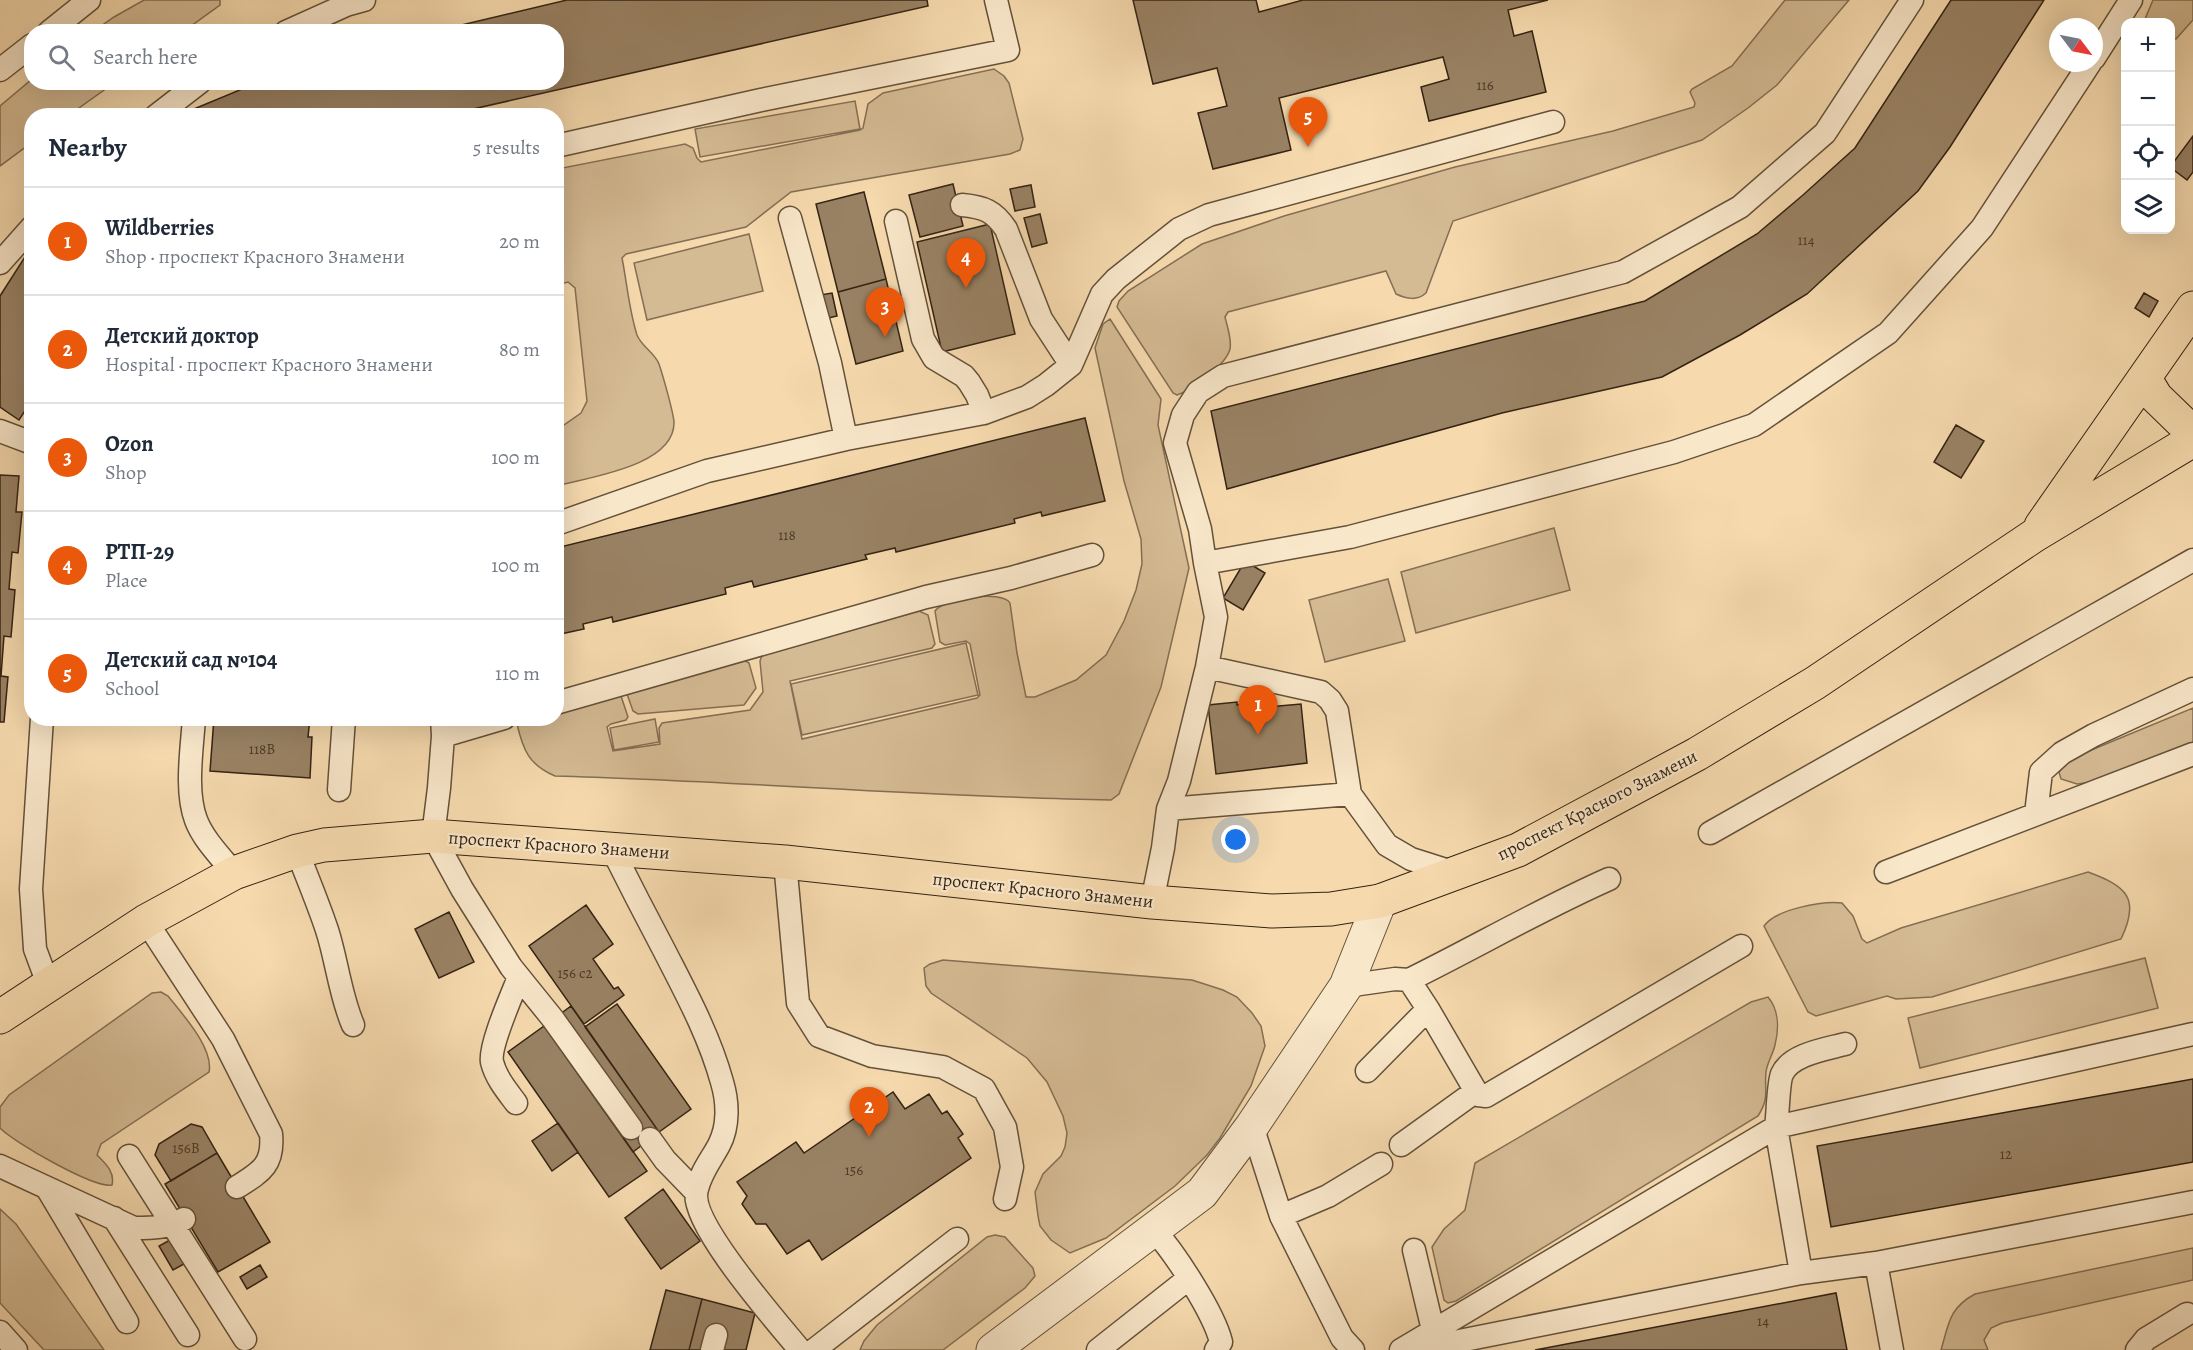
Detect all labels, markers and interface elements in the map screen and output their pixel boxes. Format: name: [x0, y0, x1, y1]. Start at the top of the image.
north arrow: [2049, 18, 2103, 72]
map controls: [2121, 18, 2175, 234]
button: +: [2121, 18, 2175, 72]
search box: [24, 24, 564, 90]
icon: search: [45, 41, 78, 74]
text: Search here: [93, 42, 198, 72]
button: −: [2121, 72, 2175, 126]
house number: 116: [1476, 75, 1494, 95]
pin: 5: [1288, 98, 1328, 147]
button: locate: [2121, 126, 2175, 180]
text: Nearby: [48, 130, 127, 165]
text: 5 results: [473, 134, 540, 161]
button: layers: [2121, 180, 2175, 234]
text: Wildberries: [105, 213, 214, 243]
text: 1: [64, 228, 71, 255]
text: 20 m: [499, 228, 540, 255]
house number: 114: [1797, 230, 1815, 250]
pin: 4: [946, 238, 986, 288]
text: Shop · проспект Красного Знамени: [105, 243, 405, 270]
pin: 3: [866, 288, 904, 337]
text: Детский доктор: [105, 321, 259, 351]
text: 2: [63, 336, 72, 363]
text: 80 m: [499, 336, 540, 363]
text: Hospital · проспект Красного Знамени: [105, 351, 433, 378]
text: Ozon: [105, 429, 154, 459]
text: 3: [63, 444, 72, 471]
text: 100 m: [491, 444, 540, 471]
text: Shop: [105, 459, 147, 486]
house number: 118: [778, 525, 796, 545]
text: РТП-29: [105, 537, 174, 567]
text: 4: [63, 552, 72, 579]
text: 100 m: [491, 552, 540, 579]
text: Place: [105, 567, 147, 594]
text: Детский сад №104: [105, 645, 277, 675]
text: 5: [63, 660, 72, 687]
text: 110 m: [495, 660, 540, 687]
text: School: [105, 675, 159, 702]
pin: 1: [1238, 686, 1278, 735]
house number: 118В: [249, 739, 275, 759]
street label: проспект Красного Знамени: [1493, 744, 1701, 866]
street label: проспект Красного Знамени: [448, 825, 670, 865]
your location: [1221, 825, 1250, 854]
street label: проспект Красного Знамени: [931, 866, 1155, 914]
house number: 156 с2: [557, 963, 593, 983]
pin: 2: [850, 1088, 888, 1137]
house number: 156В: [172, 1138, 200, 1158]
house number: 12: [2000, 1144, 2012, 1164]
house number: 156: [845, 1160, 863, 1180]
house number: 14: [1757, 1311, 1769, 1331]

